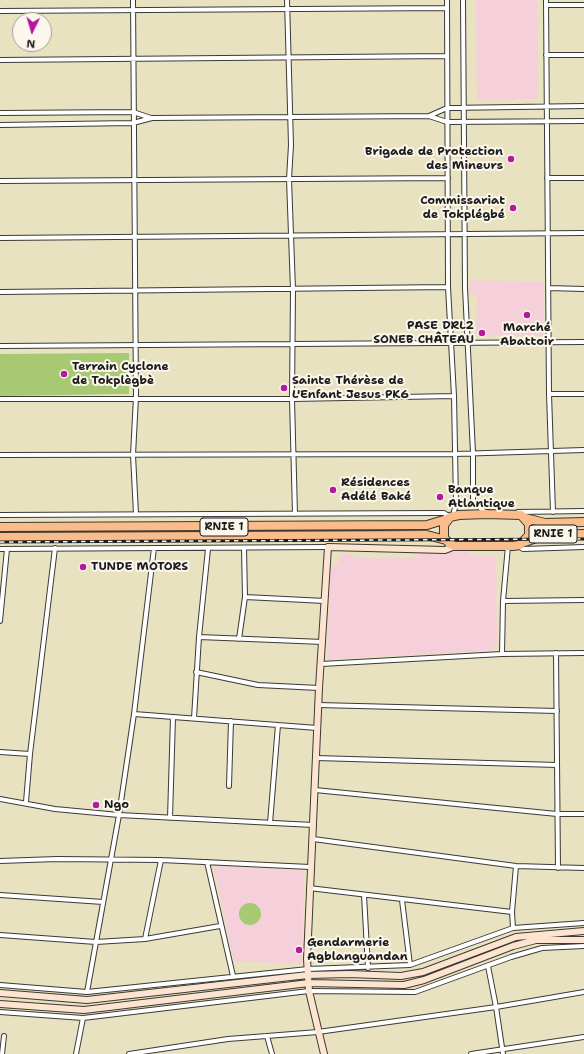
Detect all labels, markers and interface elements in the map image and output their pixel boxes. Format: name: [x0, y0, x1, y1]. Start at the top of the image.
north arrow: [12, 12, 52, 52]
text: N: [26, 36, 36, 51]
place label: Brigade de Protection des Mineurs: [365, 145, 503, 173]
marker: Brigade de Protection des Mineurs: [506, 154, 516, 164]
place label: Commissariat de Tokplégbé: [420, 194, 505, 222]
marker: Commissariat de Tokplégbé: [508, 203, 518, 213]
marker: Marché Abattoir: [522, 310, 532, 320]
place label: PASE DRL2 SONEB CHÂTEAU: [373, 319, 474, 347]
place label: Marché Abattoir: [500, 321, 554, 349]
marker: PASE DRL2 SONEB CHÂTEAU: [477, 328, 487, 338]
place label: Terrain Cyclone de Tokplègbè: [72, 360, 169, 388]
marker: Terrain Cyclone de Tokplègbè: [59, 369, 69, 379]
place label: Sainte Thérèse de L'Enfant Jesus PK6: [292, 374, 409, 402]
marker: Sainte Thérèse de L'Enfant Jesus PK6: [279, 383, 289, 393]
place label: Résidences Adélé Baké: [341, 476, 411, 504]
place label: Banque Atlantique: [448, 483, 515, 511]
marker: Résidences Adélé Baké: [328, 485, 338, 495]
marker: Banque Atlantique: [435, 492, 445, 502]
road number: RNIE 1: [200, 518, 248, 536]
road number: RNIE 1: [529, 525, 577, 543]
place label: TUNDE MOTORS: [91, 560, 188, 574]
marker: TUNDE MOTORS: [78, 562, 88, 572]
place label: Ngo: [104, 798, 129, 812]
marker: Ngo: [91, 800, 101, 810]
place label: Gendarmerie Agblanguandan: [307, 936, 408, 964]
marker: Gendarmerie Agblanguandan: [294, 945, 304, 955]

